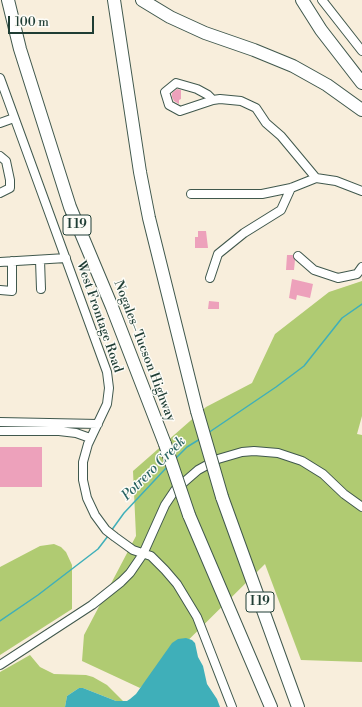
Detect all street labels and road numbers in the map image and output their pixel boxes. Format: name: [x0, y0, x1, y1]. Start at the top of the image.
road number: I 19: [63, 215, 91, 235]
street label: West Frontage Road: [73, 259, 125, 375]
street label: Nogales–Tucson Highway: [110, 278, 178, 424]
road number: I 19: [246, 592, 274, 612]

